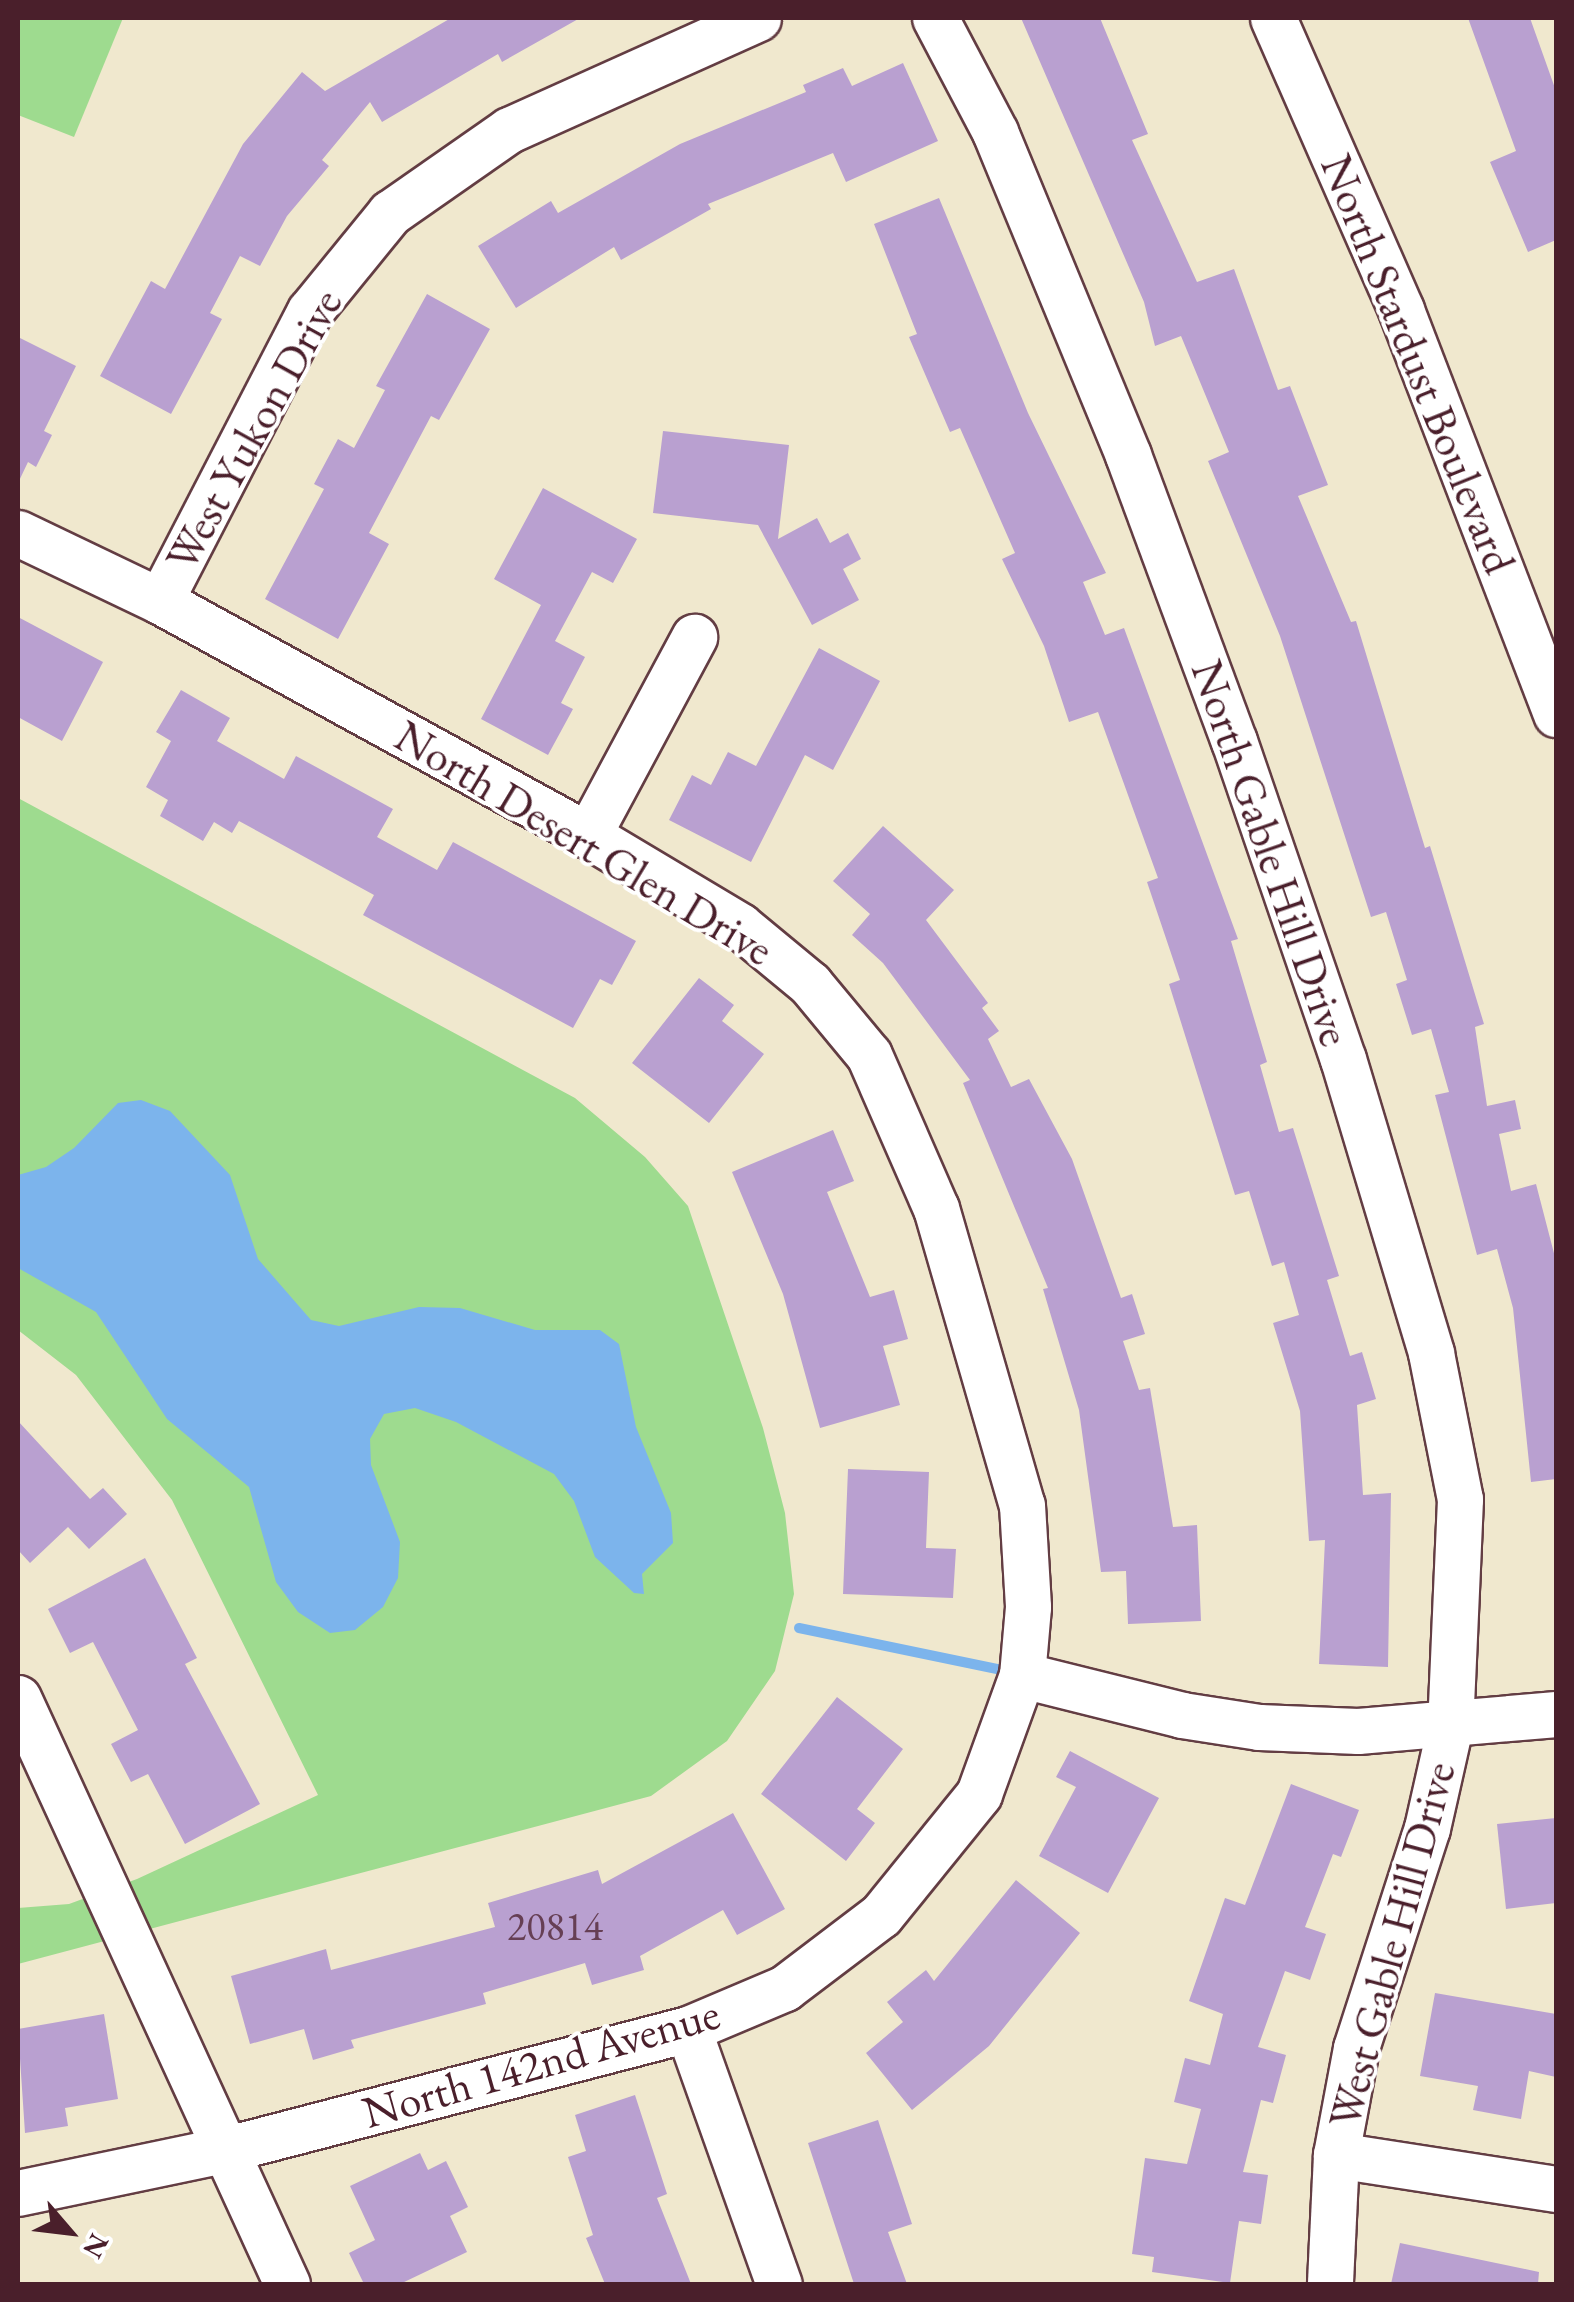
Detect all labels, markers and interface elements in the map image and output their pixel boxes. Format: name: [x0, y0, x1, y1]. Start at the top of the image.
street label: North Stardust Boulevard: [1309, 147, 1527, 581]
street label: West Yukon Drive: [154, 280, 354, 580]
street label: North Gable Hill Drive: [1180, 653, 1362, 1053]
street label: North Desert Glen Drive: [385, 709, 783, 977]
street label: West Gable Hill Drive: [1317, 1756, 1467, 2134]
house number: 20814: [507, 1902, 603, 1950]
street label: North 142nd Avenue: [356, 1986, 726, 2140]
north arrow: [20, 2182, 120, 2282]
text: N: [75, 2228, 118, 2265]

